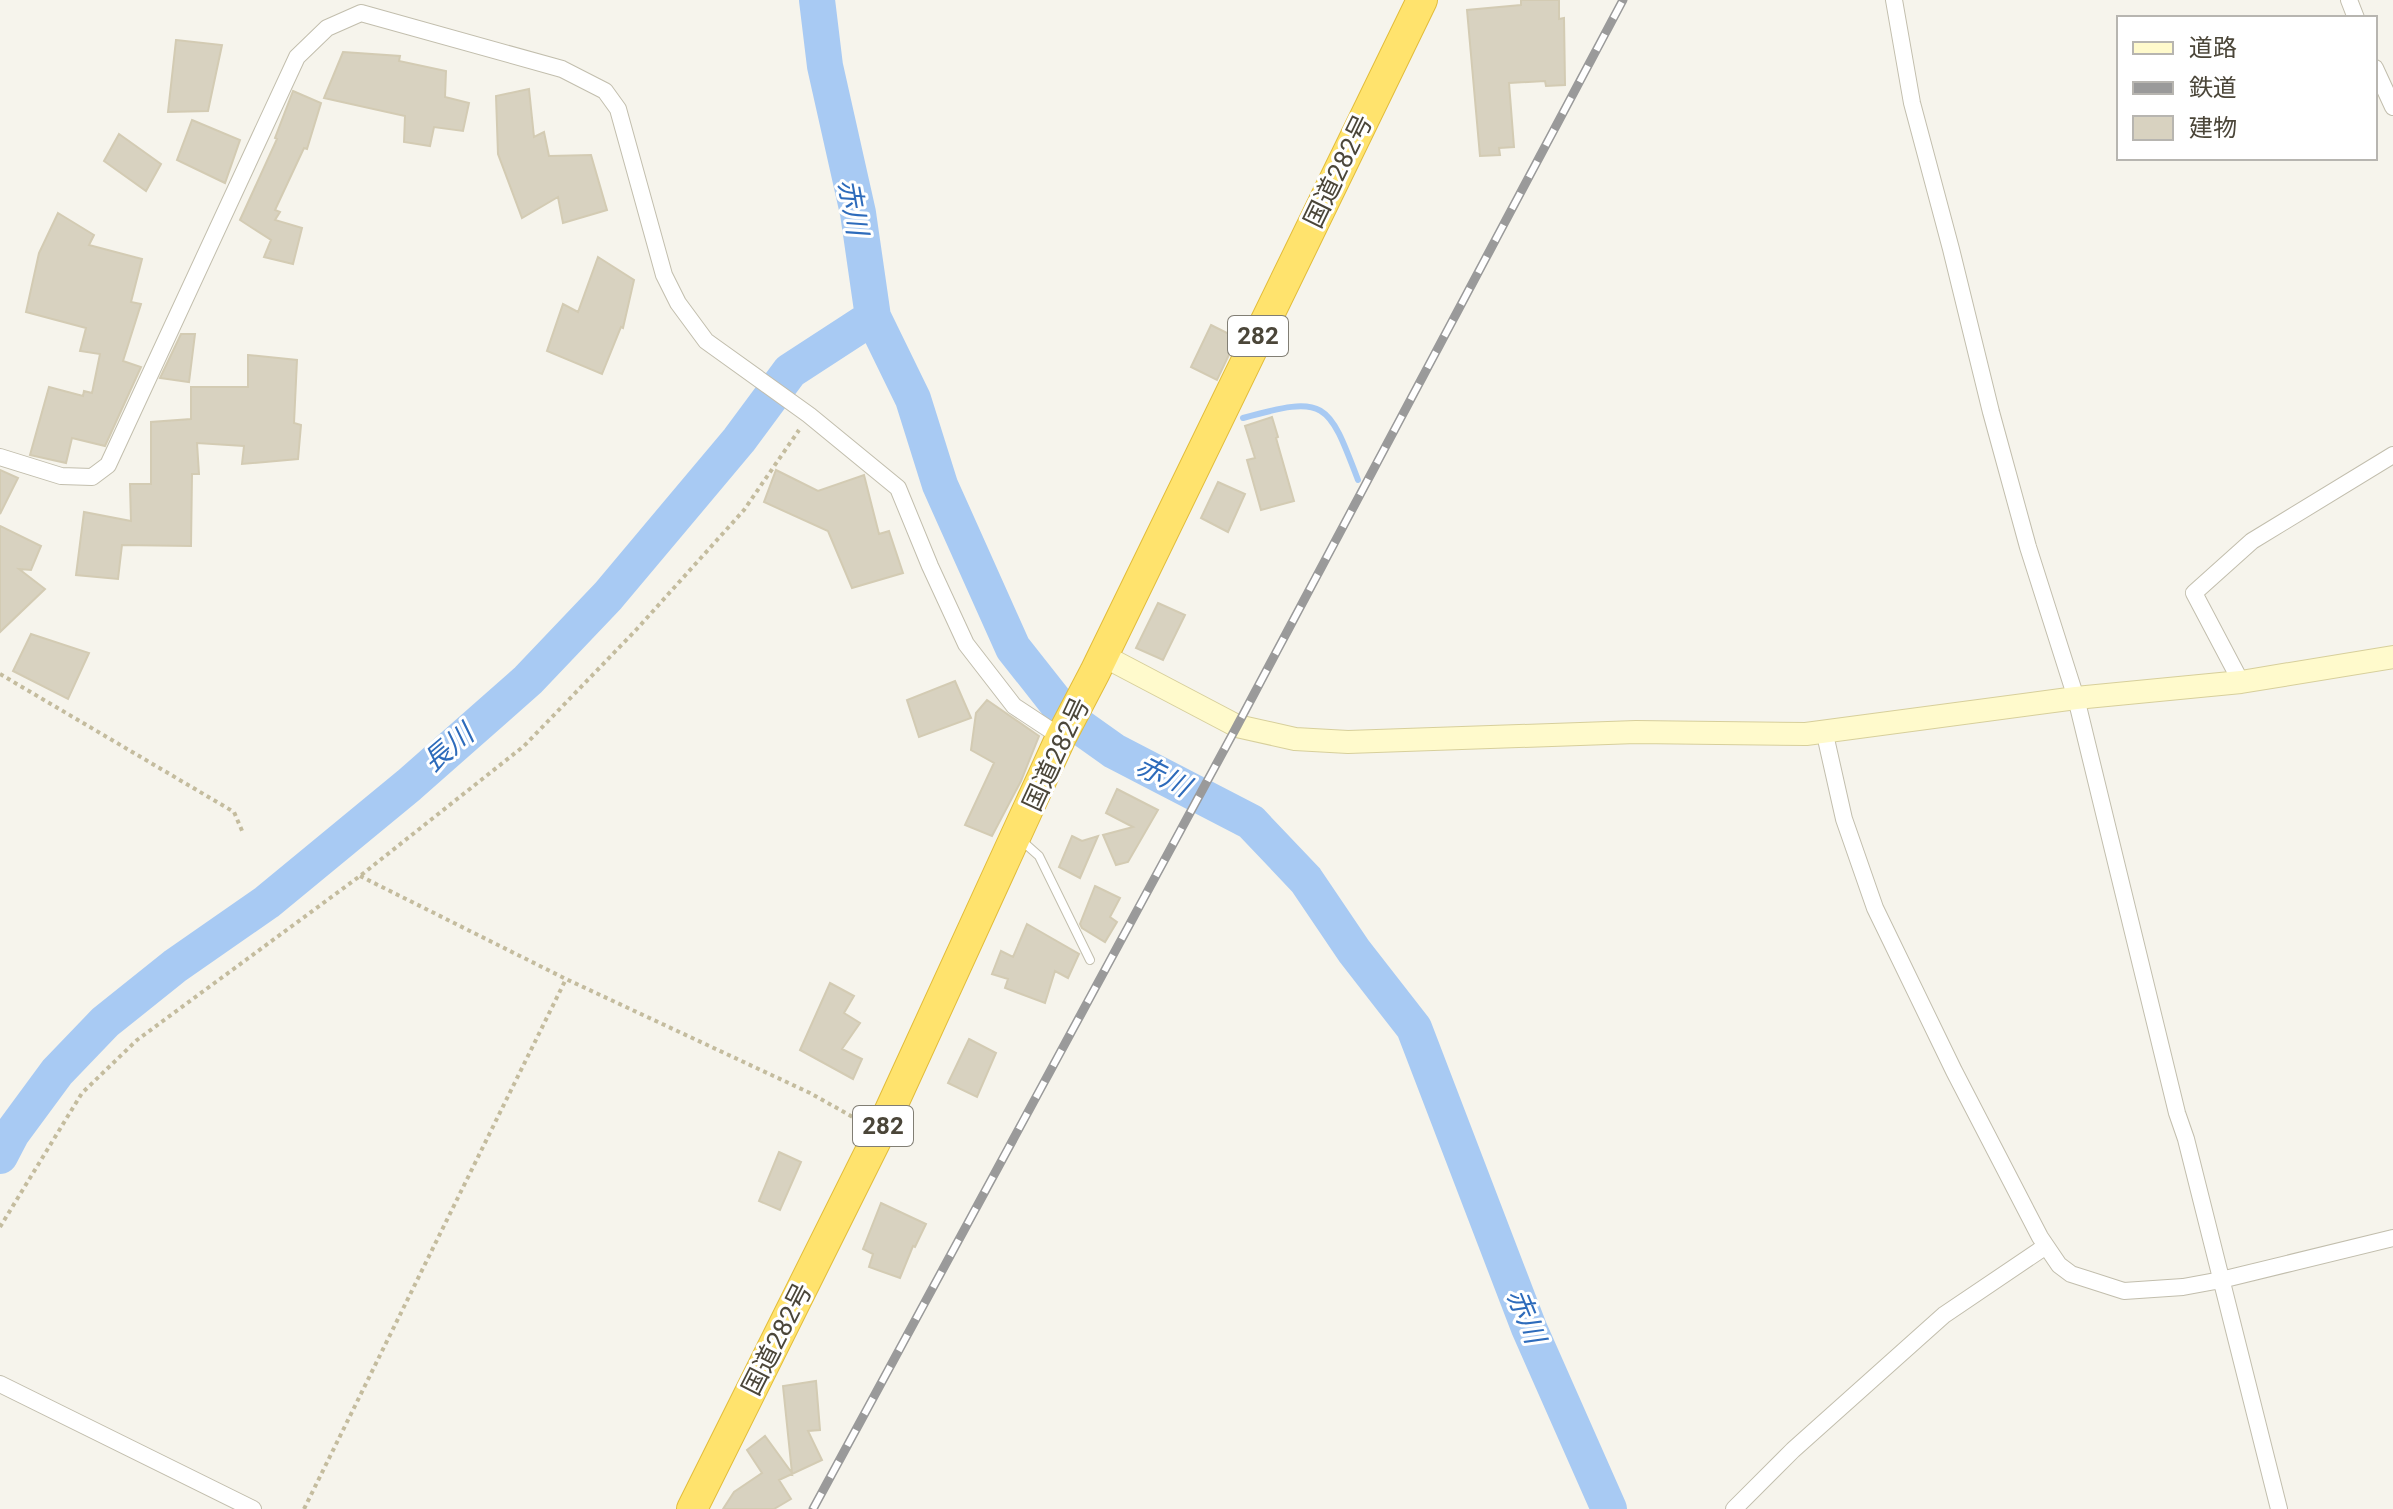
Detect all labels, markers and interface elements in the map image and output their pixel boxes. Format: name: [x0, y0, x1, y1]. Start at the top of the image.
legend: [2117, 16, 2377, 160]
text: 道路: [2189, 34, 2237, 62]
text: 鉄道: [2189, 74, 2237, 102]
street label: 国道282号: [1298, 110, 1378, 232]
text: 建物: [2189, 114, 2237, 142]
water label: 赤川: [832, 177, 875, 240]
road number: 282: [1228, 316, 1288, 356]
street label: 国道282号: [1017, 692, 1095, 816]
water label: 長川: [416, 715, 482, 779]
water label: 赤川: [1131, 749, 1198, 805]
road number: 282: [853, 1106, 913, 1146]
street label: 国道282号: [736, 1278, 818, 1400]
water label: 赤川: [1500, 1284, 1553, 1351]

